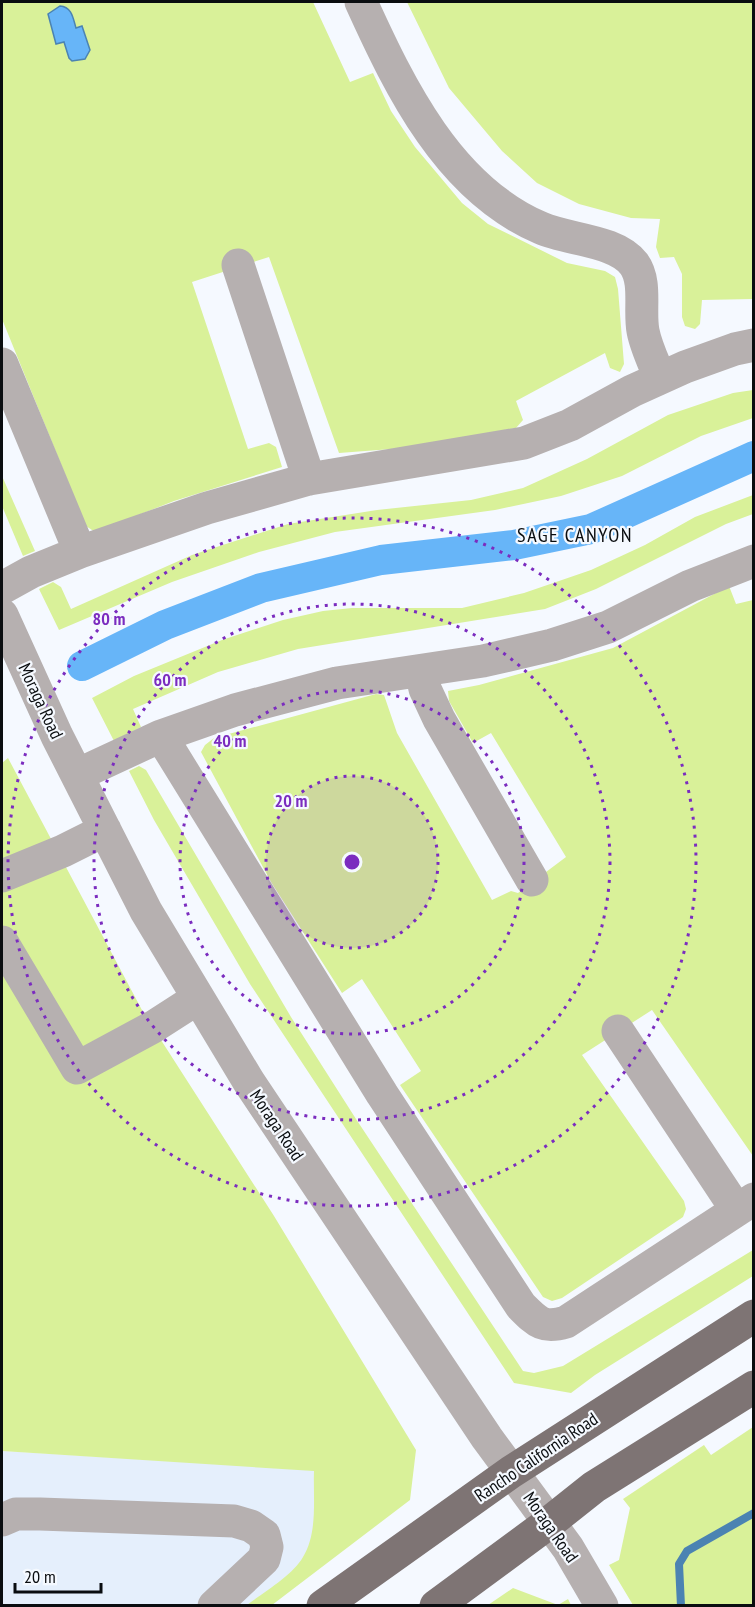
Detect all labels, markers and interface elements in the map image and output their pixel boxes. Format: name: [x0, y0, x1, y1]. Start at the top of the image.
district label: SAGE CANYON: [517, 522, 633, 548]
text: 80 m: [93, 607, 125, 630]
street label: Moraga Road: [13, 659, 69, 743]
text: 60 m: [154, 668, 186, 691]
text: 40 m: [214, 729, 246, 752]
text: 20 m: [275, 789, 307, 812]
centre of rings: [342, 852, 362, 872]
street label: Moraga Road: [245, 1085, 309, 1165]
street label: Rancho California Road: [470, 1407, 602, 1507]
street label: Moraga Road: [518, 1487, 584, 1567]
scale bar: [15, 1556, 100, 1594]
text: 20 m: [24, 1565, 56, 1588]

